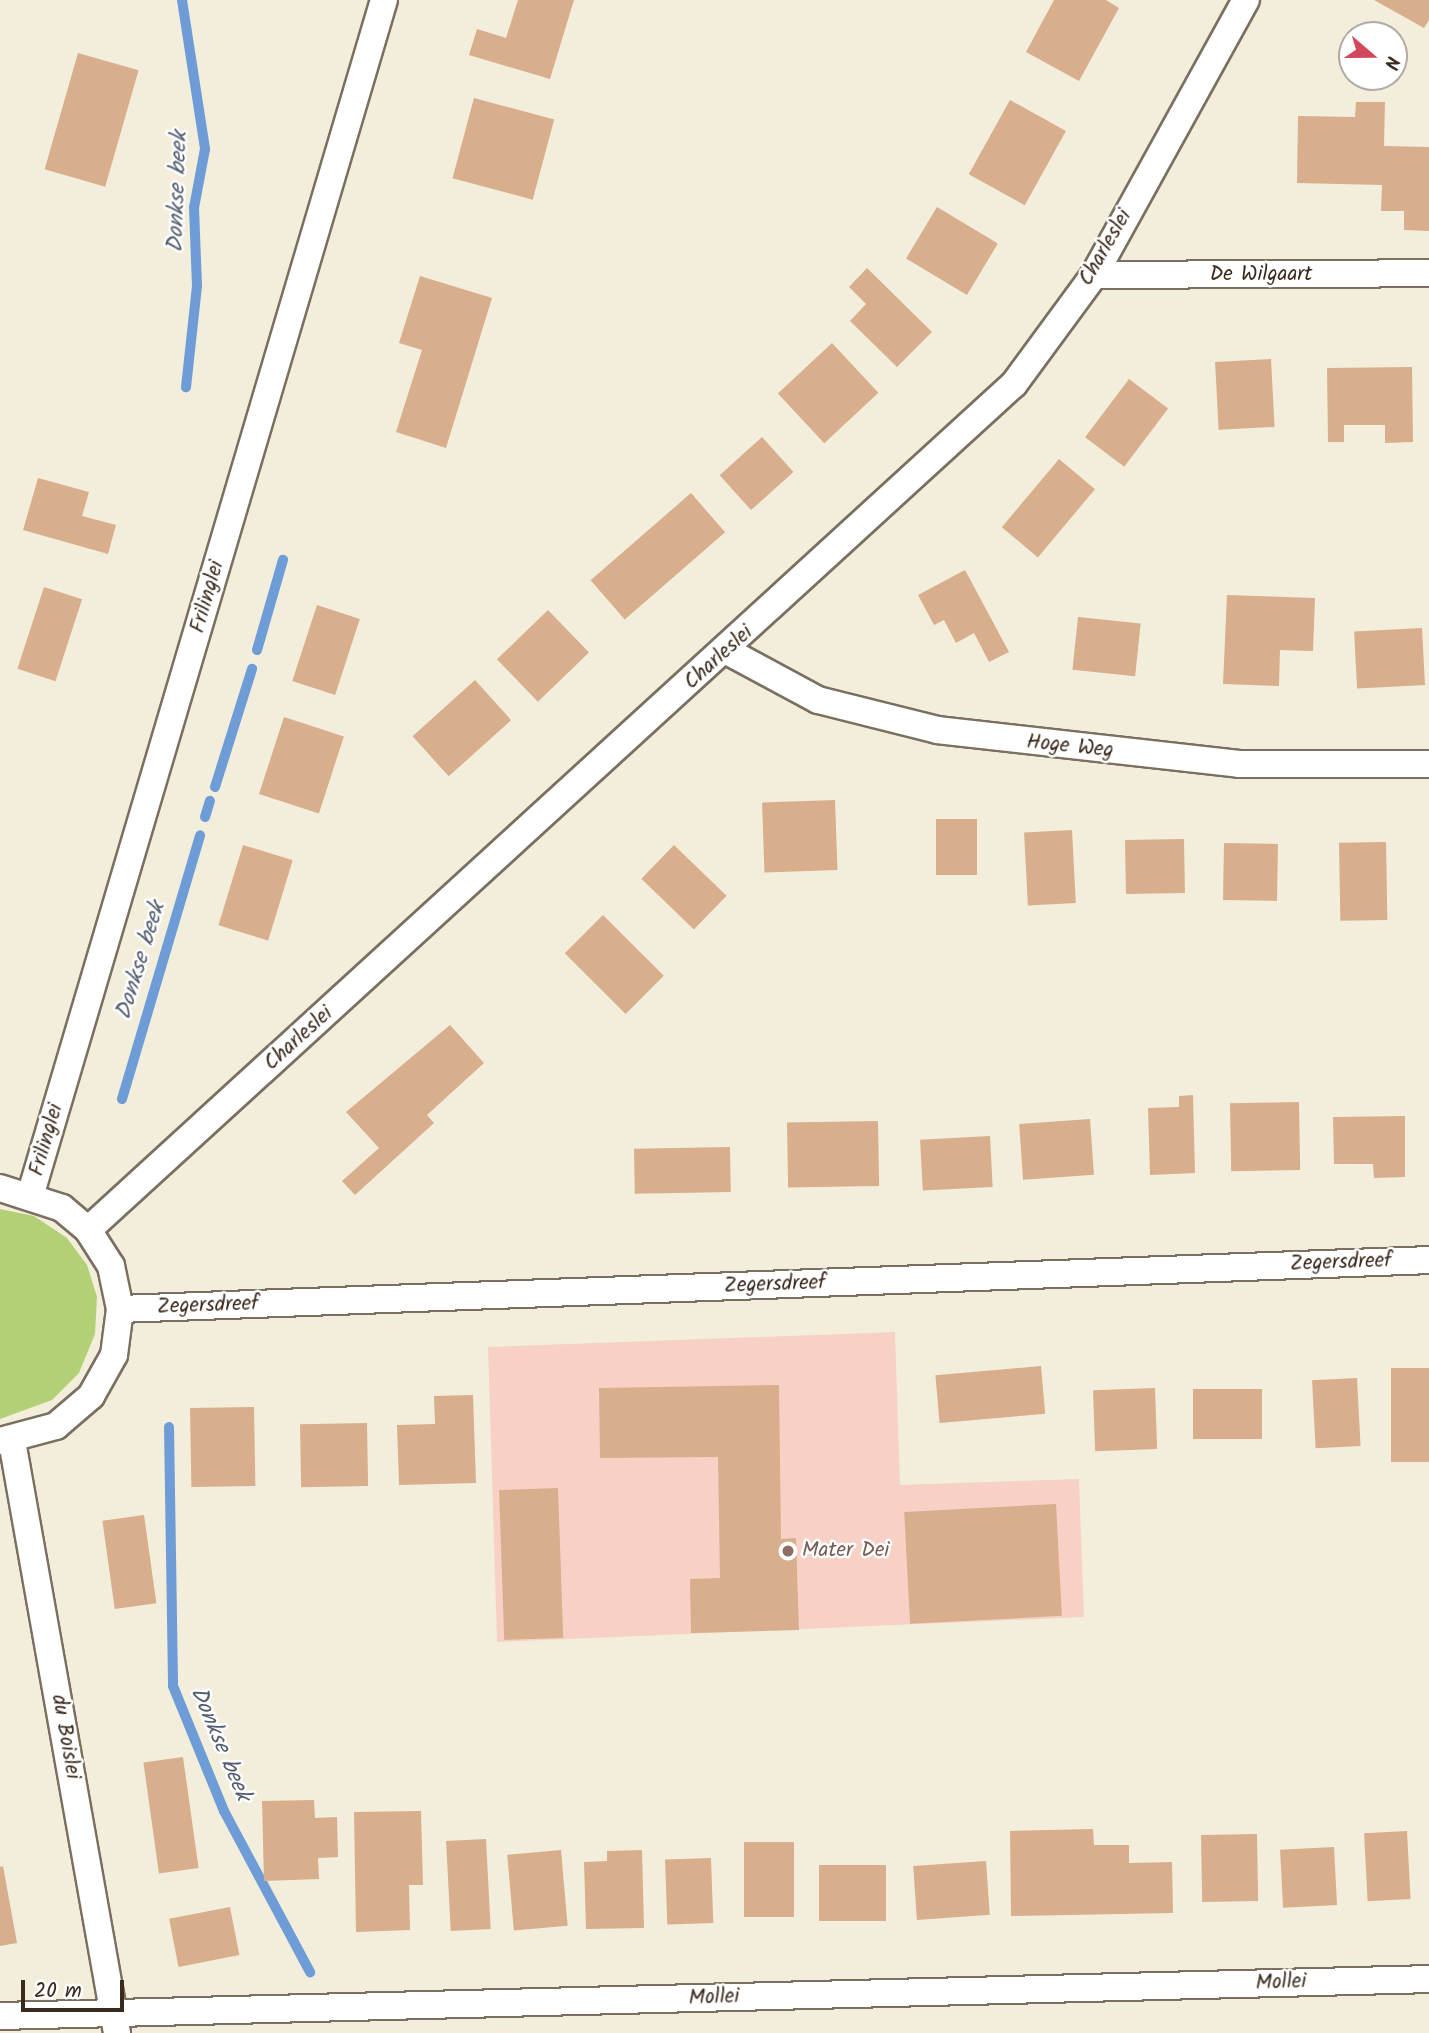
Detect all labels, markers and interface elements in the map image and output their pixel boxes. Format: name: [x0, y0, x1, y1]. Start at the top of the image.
north arrow: [1338, 21, 1408, 91]
text: N: [1375, 52, 1407, 73]
water label: Donkse beek: [162, 131, 194, 253]
street label: Charleslei: [1074, 205, 1138, 291]
street label: De Wilgaart: [1210, 262, 1312, 288]
street label: Frilinglei: [186, 558, 230, 636]
street label: Charleslei: [679, 621, 759, 695]
street label: Hoge Weg: [1025, 730, 1115, 764]
water label: Donkse beek: [110, 899, 172, 1023]
street label: Charleslei: [259, 1002, 339, 1076]
street label: Frilinglei: [25, 1101, 69, 1179]
street label: Zegersdreef: [1290, 1249, 1392, 1277]
street label: Zegersdreef: [724, 1271, 826, 1299]
street label: Zegersdreef: [157, 1292, 259, 1320]
place label: Mater Dei: [802, 1538, 889, 1564]
marker: Mater Dei: [780, 1543, 796, 1559]
water label: Donkse beek: [184, 1683, 256, 1805]
street label: du Boislei: [45, 1693, 85, 1781]
scale bar: [24, 1966, 128, 2010]
street label: Mollei: [1255, 1970, 1307, 1996]
text: 20 m: [34, 1975, 82, 2008]
street label: Mollei: [688, 1985, 740, 2011]

